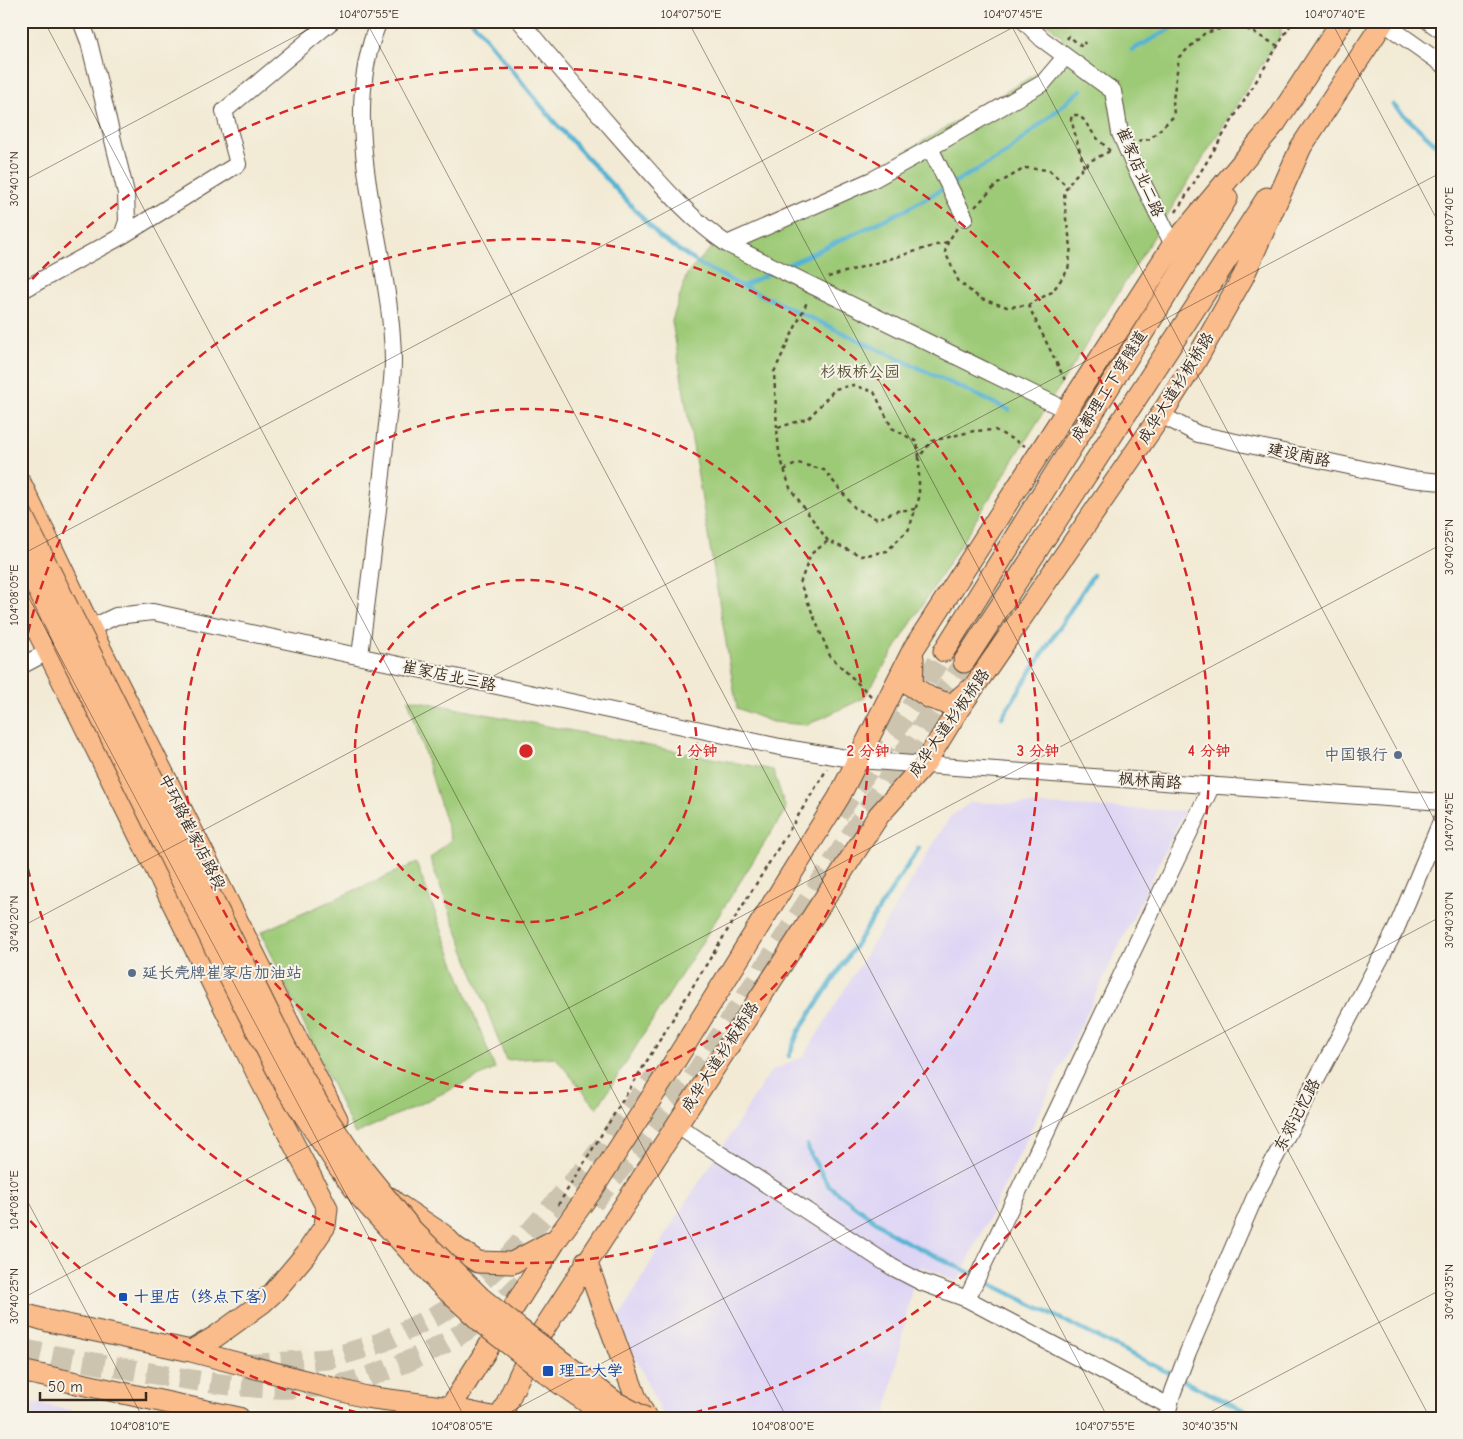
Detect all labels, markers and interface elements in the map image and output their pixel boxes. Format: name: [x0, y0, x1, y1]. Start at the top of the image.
text: 104°07'55"E: [339, 7, 399, 21]
text: 104°07'50"E: [661, 7, 721, 21]
text: 104°07'45"E: [983, 7, 1043, 21]
text: 104°07'40"E: [1305, 7, 1365, 21]
street label: 崔家店北二路: [1113, 124, 1167, 220]
text: 30°40'10"N: [7, 151, 21, 207]
text: 104°07'40"E: [1442, 187, 1456, 247]
street label: 成都理工下穿隧道: [1067, 327, 1151, 445]
street label: 成华大道杉板桥路: [1134, 329, 1218, 447]
park label: 杉板桥公园: [820, 363, 900, 381]
street label: 建设南路: [1266, 440, 1332, 470]
text: 30°40'25"N: [1442, 519, 1456, 575]
text: 104°08'05"E: [7, 564, 21, 626]
street label: 崔家店北三路: [400, 657, 498, 695]
street label: 成华大道杉板桥路: [905, 665, 993, 781]
centre of rings: [517, 742, 535, 760]
text: 1 分钟: [676, 742, 718, 760]
text: 2 分钟: [847, 742, 889, 760]
text: 3 分钟: [1017, 742, 1059, 760]
text: 4 分钟: [1188, 742, 1230, 760]
place label: 中国银行: [1324, 746, 1388, 764]
marker: 中国银行: [1392, 749, 1404, 761]
street label: 枫林南路: [1117, 770, 1183, 792]
street label: 中环路崔家店路段: [155, 771, 229, 893]
text: 104°07'45"E: [1442, 792, 1456, 852]
text: 30°40'30"N: [1442, 892, 1456, 948]
text: 30°40'20"N: [7, 896, 21, 952]
place label: 延长壳牌崔家店加油站: [142, 964, 302, 982]
marker: 延长壳牌崔家店加油站: [126, 967, 138, 979]
street label: 成华大道杉板桥路: [678, 998, 762, 1116]
street label: 东郊记忆路: [1270, 1075, 1324, 1155]
text: 104°08'10"E: [7, 1170, 21, 1230]
text: 30°40'35"N: [1442, 1264, 1456, 1320]
text: 30°40'25"N: [7, 1268, 21, 1324]
place label: 十里店（终点下客）: [133, 1288, 277, 1306]
marker: 十里店（终点下客）: [117, 1291, 129, 1303]
place label: 理工大学: [559, 1362, 623, 1380]
marker: 理工大学: [541, 1364, 555, 1378]
scale bar: [40, 1369, 146, 1401]
text: 50 m: [48, 1378, 83, 1396]
text: 104°08'10"E: [110, 1419, 170, 1433]
text: 104°08'05"E: [431, 1419, 493, 1433]
text: 104°08'00"E: [752, 1419, 814, 1433]
text: 104°07'55"E: [1075, 1419, 1135, 1433]
text: 30°40'35"N: [1182, 1419, 1238, 1433]

